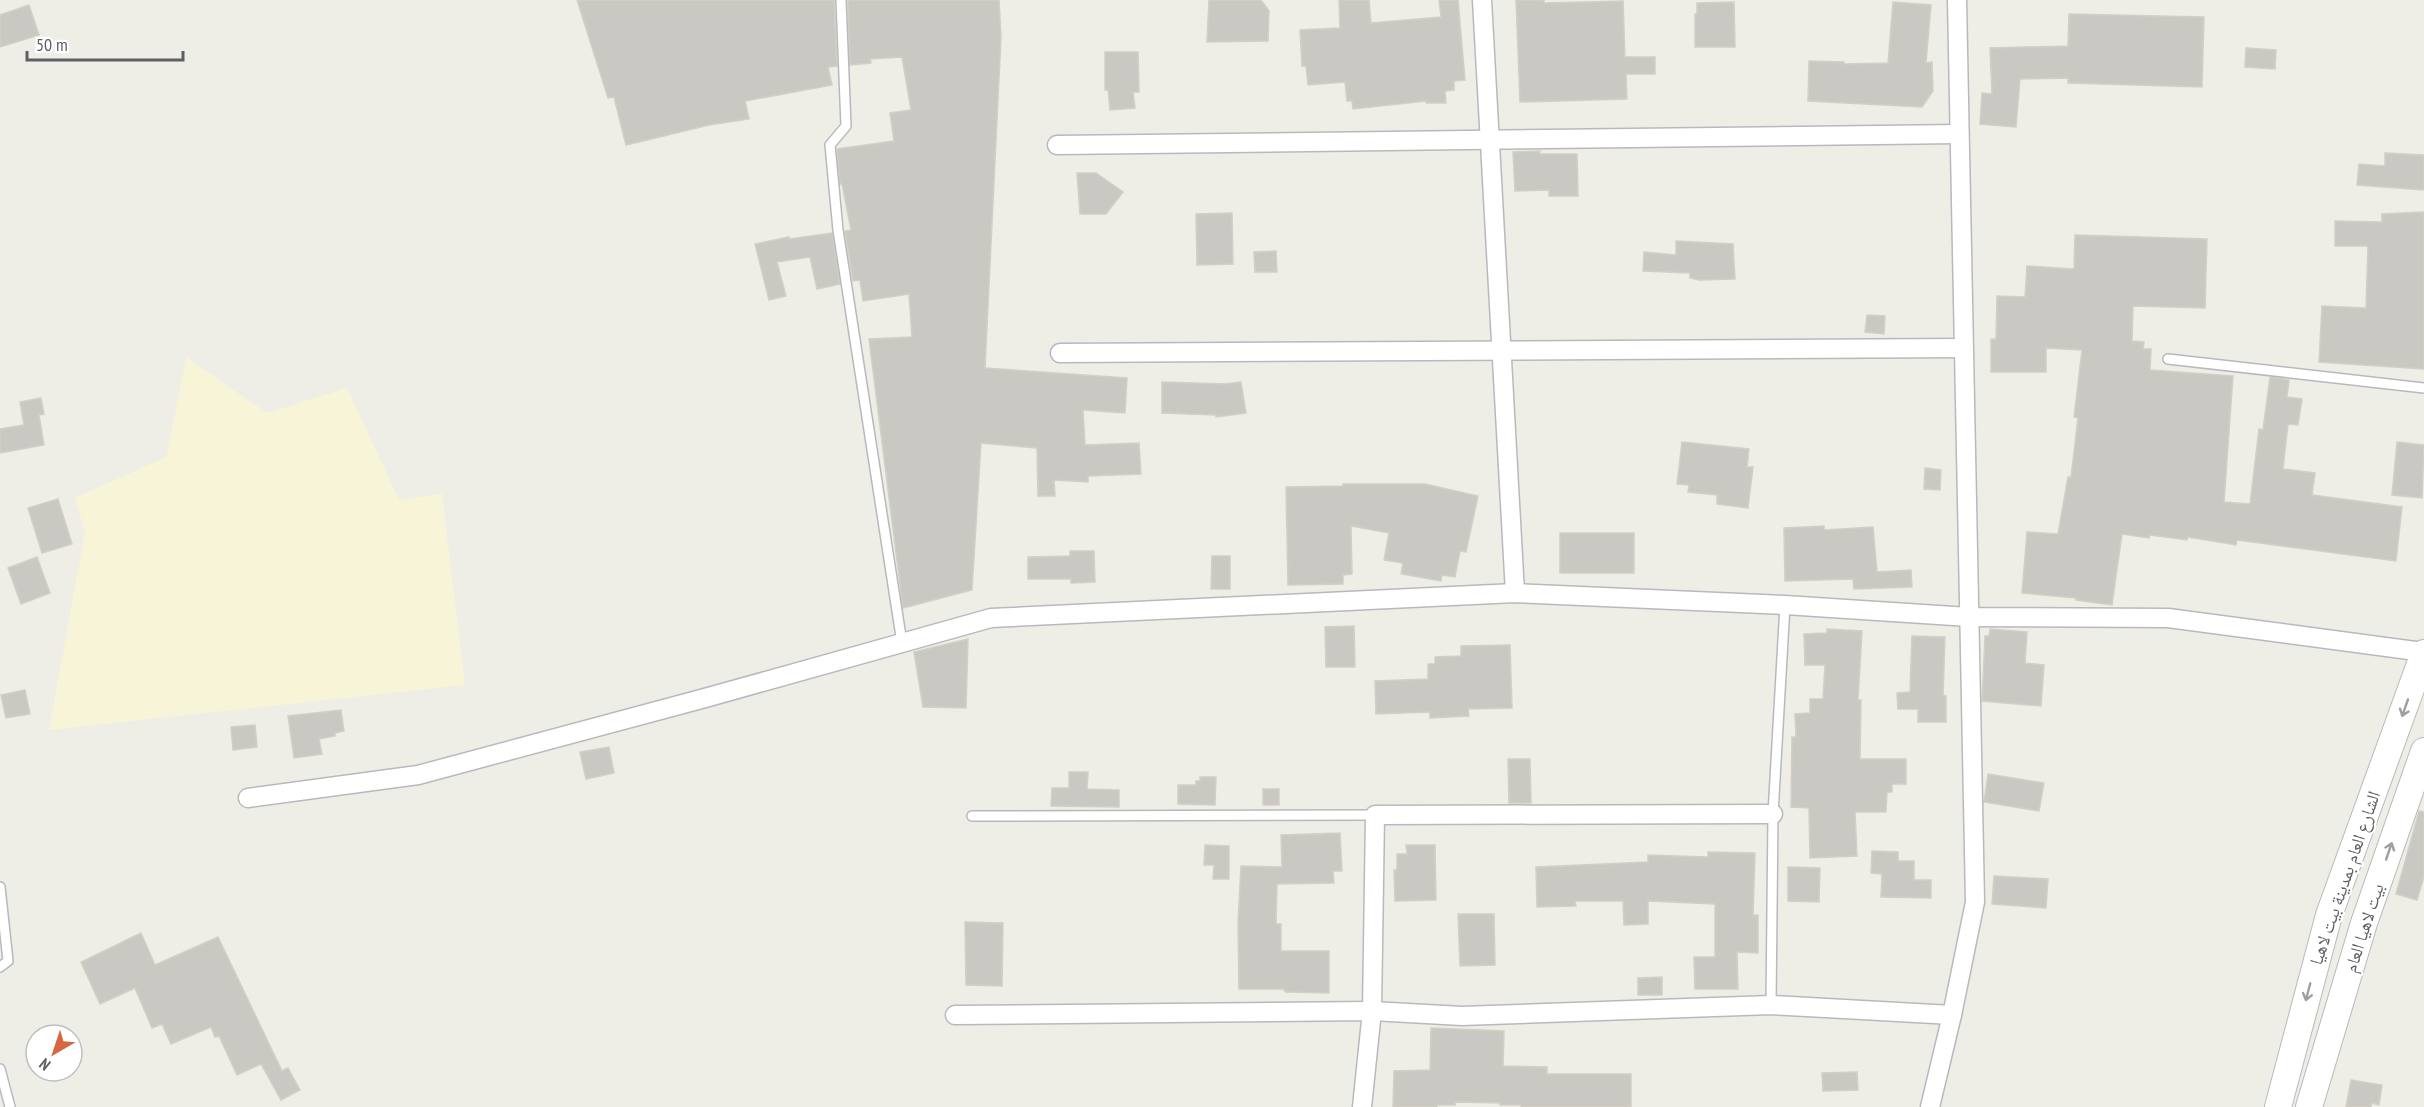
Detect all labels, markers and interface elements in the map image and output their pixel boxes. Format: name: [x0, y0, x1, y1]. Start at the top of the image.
scale bar: [27, 24, 183, 62]
text: 50 m: [36, 33, 68, 56]
one-way arrow: [2398, 698, 2409, 717]
street label: الشارع العام بمدينة بيت لاهيا: [2304, 788, 2386, 968]
one-way arrow: [2385, 842, 2396, 861]
street label: بيت لاهيا العام: [2338, 880, 2390, 976]
one-way arrow: [2302, 982, 2313, 1001]
north arrow: [24, 1023, 84, 1083]
text: N: [35, 1054, 54, 1075]

